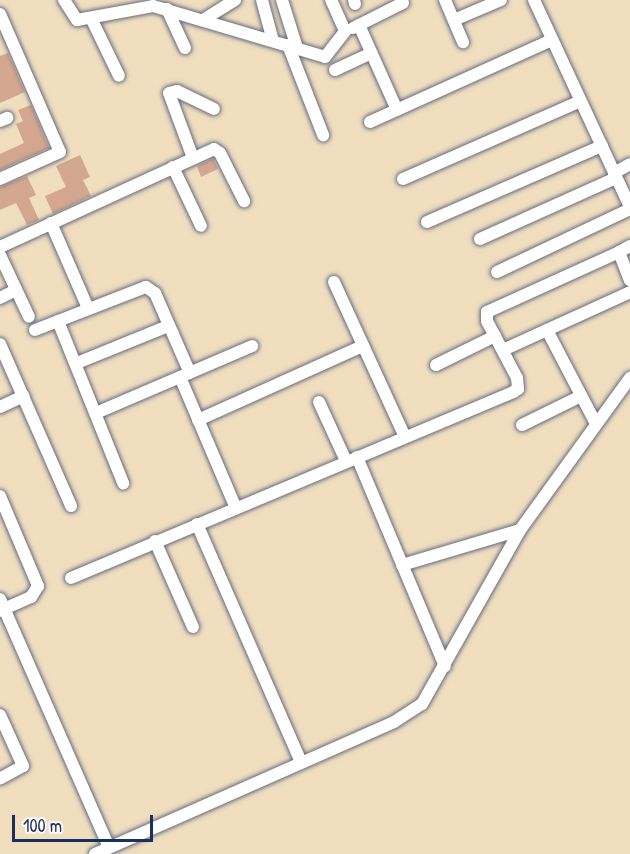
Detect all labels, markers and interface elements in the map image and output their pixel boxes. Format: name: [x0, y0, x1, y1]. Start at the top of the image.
scale bar: [15, 803, 156, 841]
text: 100 m: [23, 813, 62, 838]

